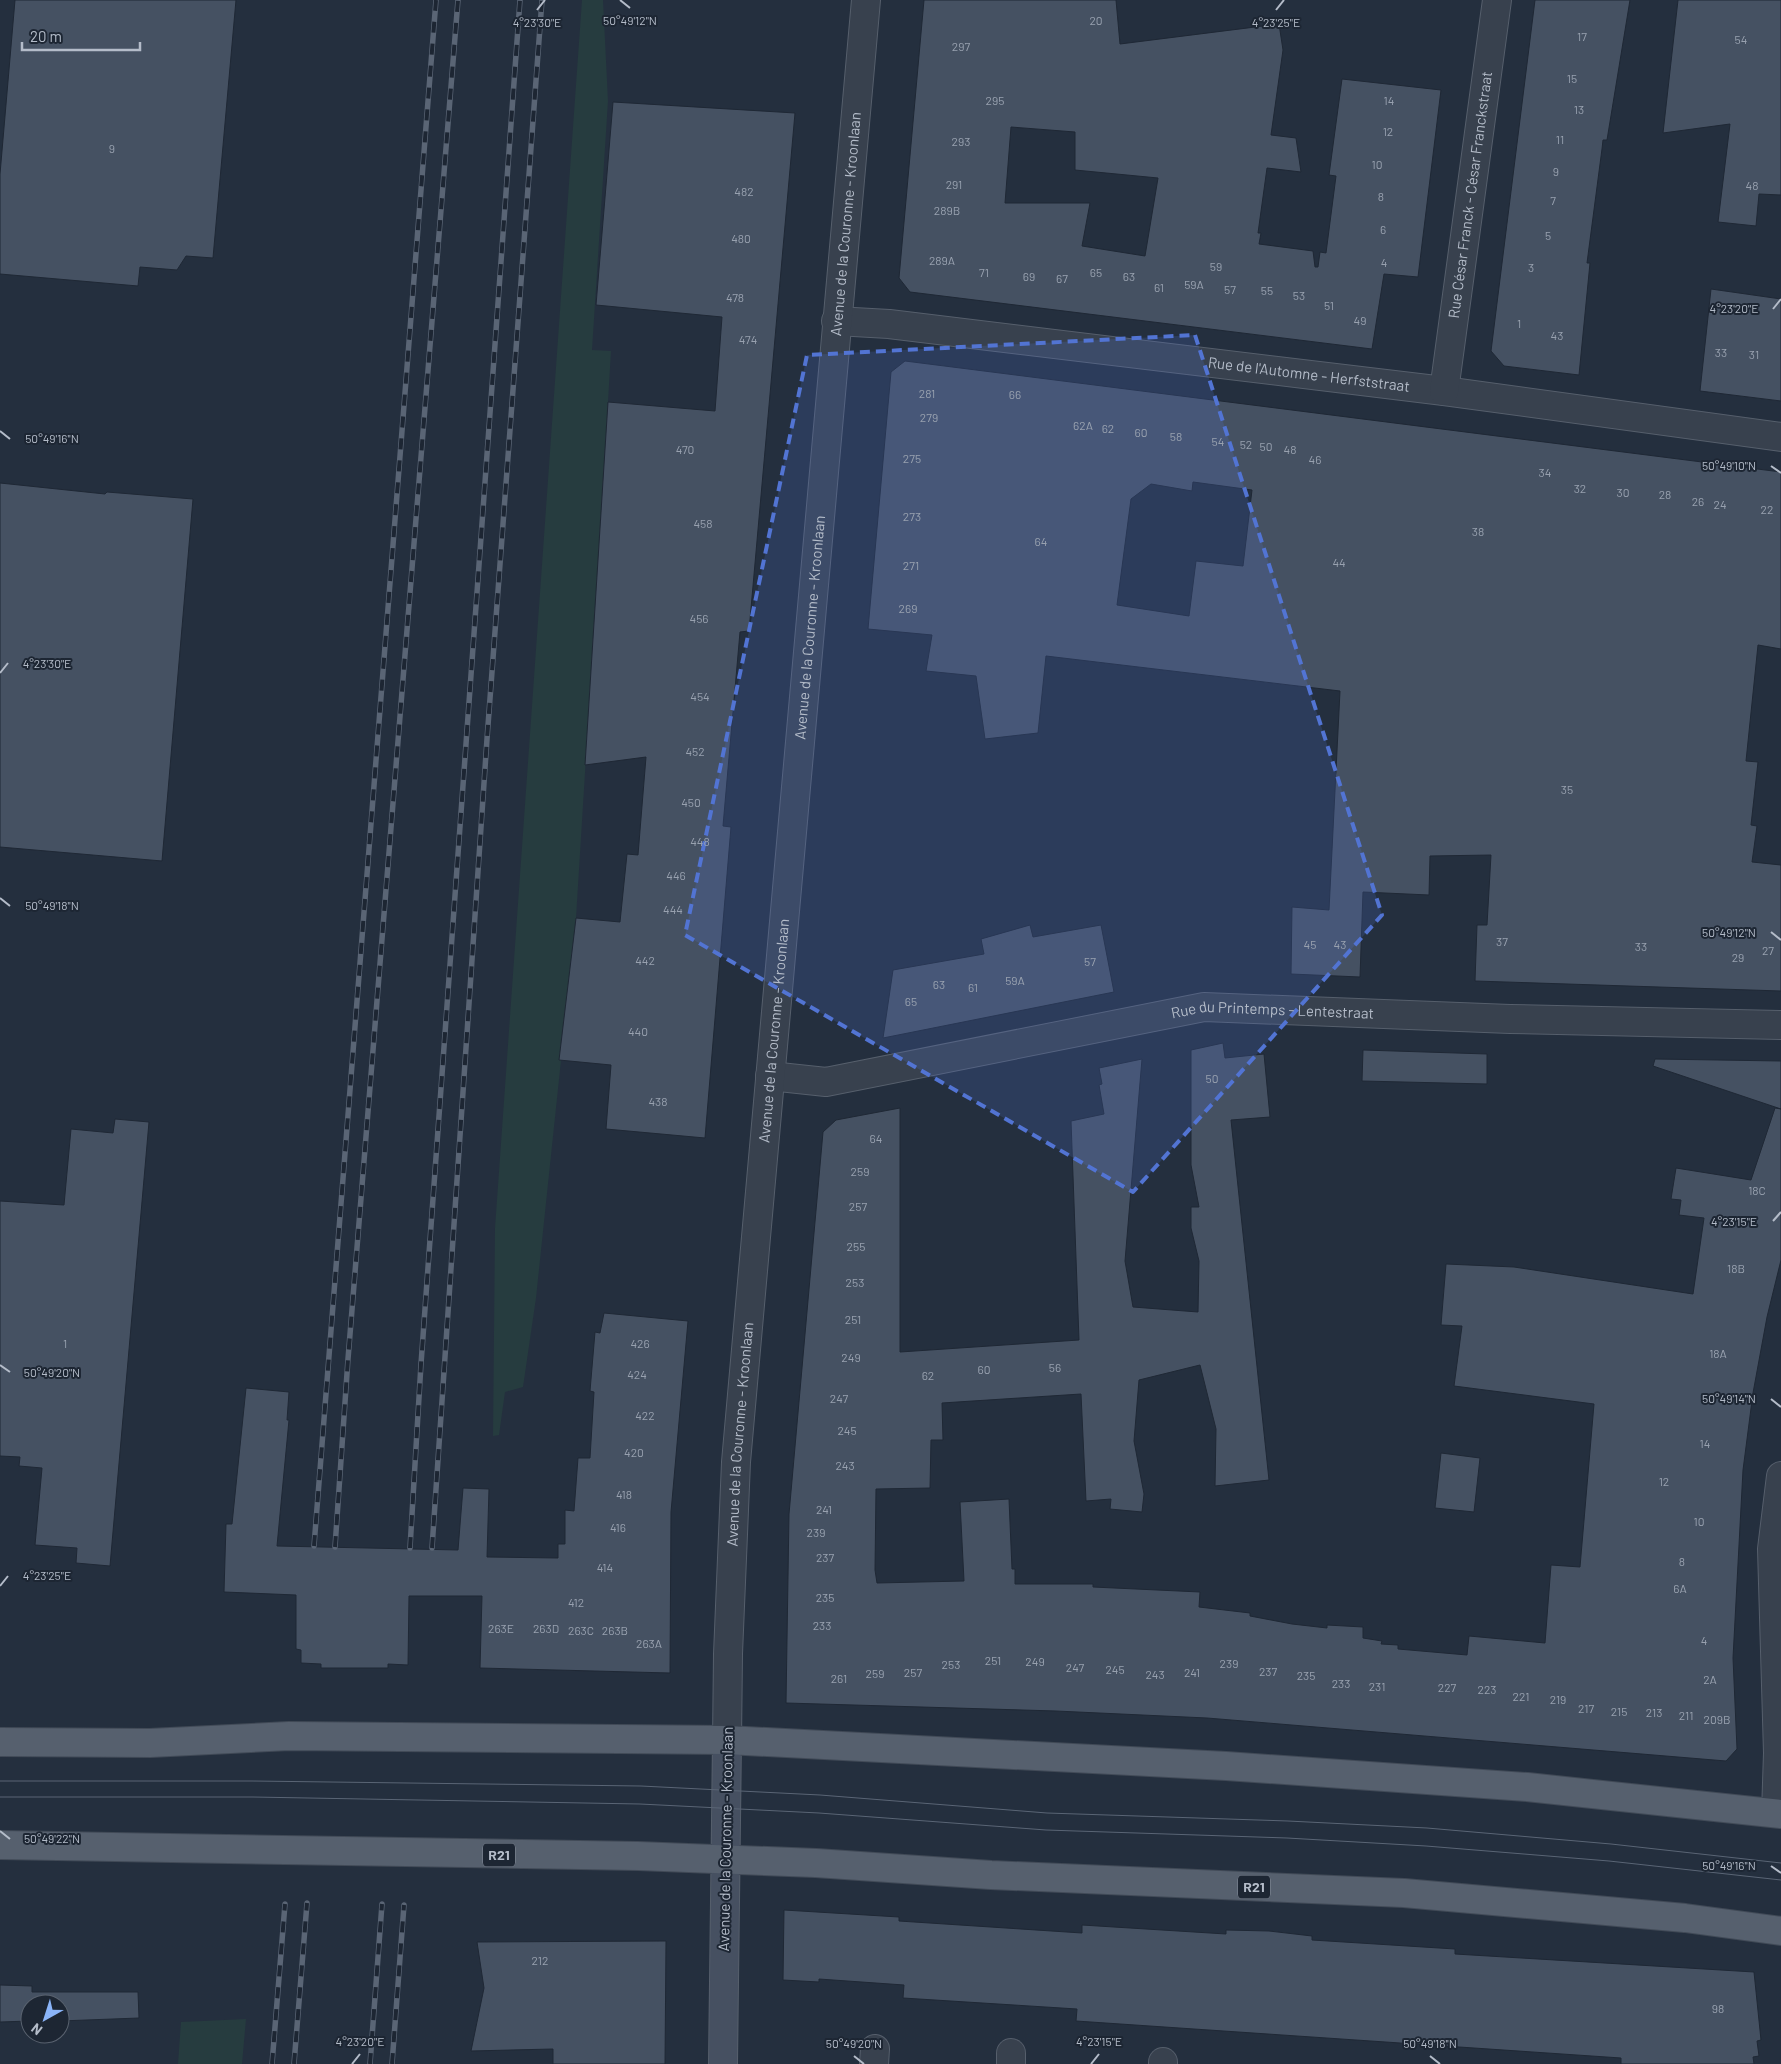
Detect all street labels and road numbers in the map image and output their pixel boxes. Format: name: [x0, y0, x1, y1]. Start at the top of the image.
street label: Rue César Franck - César Franckstraat: [1444, 70, 1495, 319]
street label: Avenue de la Couronne - Kroonlaan: [826, 111, 864, 337]
street label: Rue de l'Automne - Herfststraat: [1207, 353, 1411, 395]
street label: Avenue de la Couronne - Kroonlaan: [790, 515, 828, 740]
street label: Avenue de la Couronne - Kroonlaan: [754, 918, 792, 1144]
street label: Rue du Printemps - Lentestraat: [1169, 997, 1374, 1022]
street label: Avenue de la Couronne - Kroonlaan: [722, 1321, 756, 1547]
street label: Avenue de la Couronne - Kroonlaan: [714, 1727, 736, 1951]
road number: R21: [483, 1844, 515, 1866]
road number: R21: [1238, 1875, 1270, 1898]

